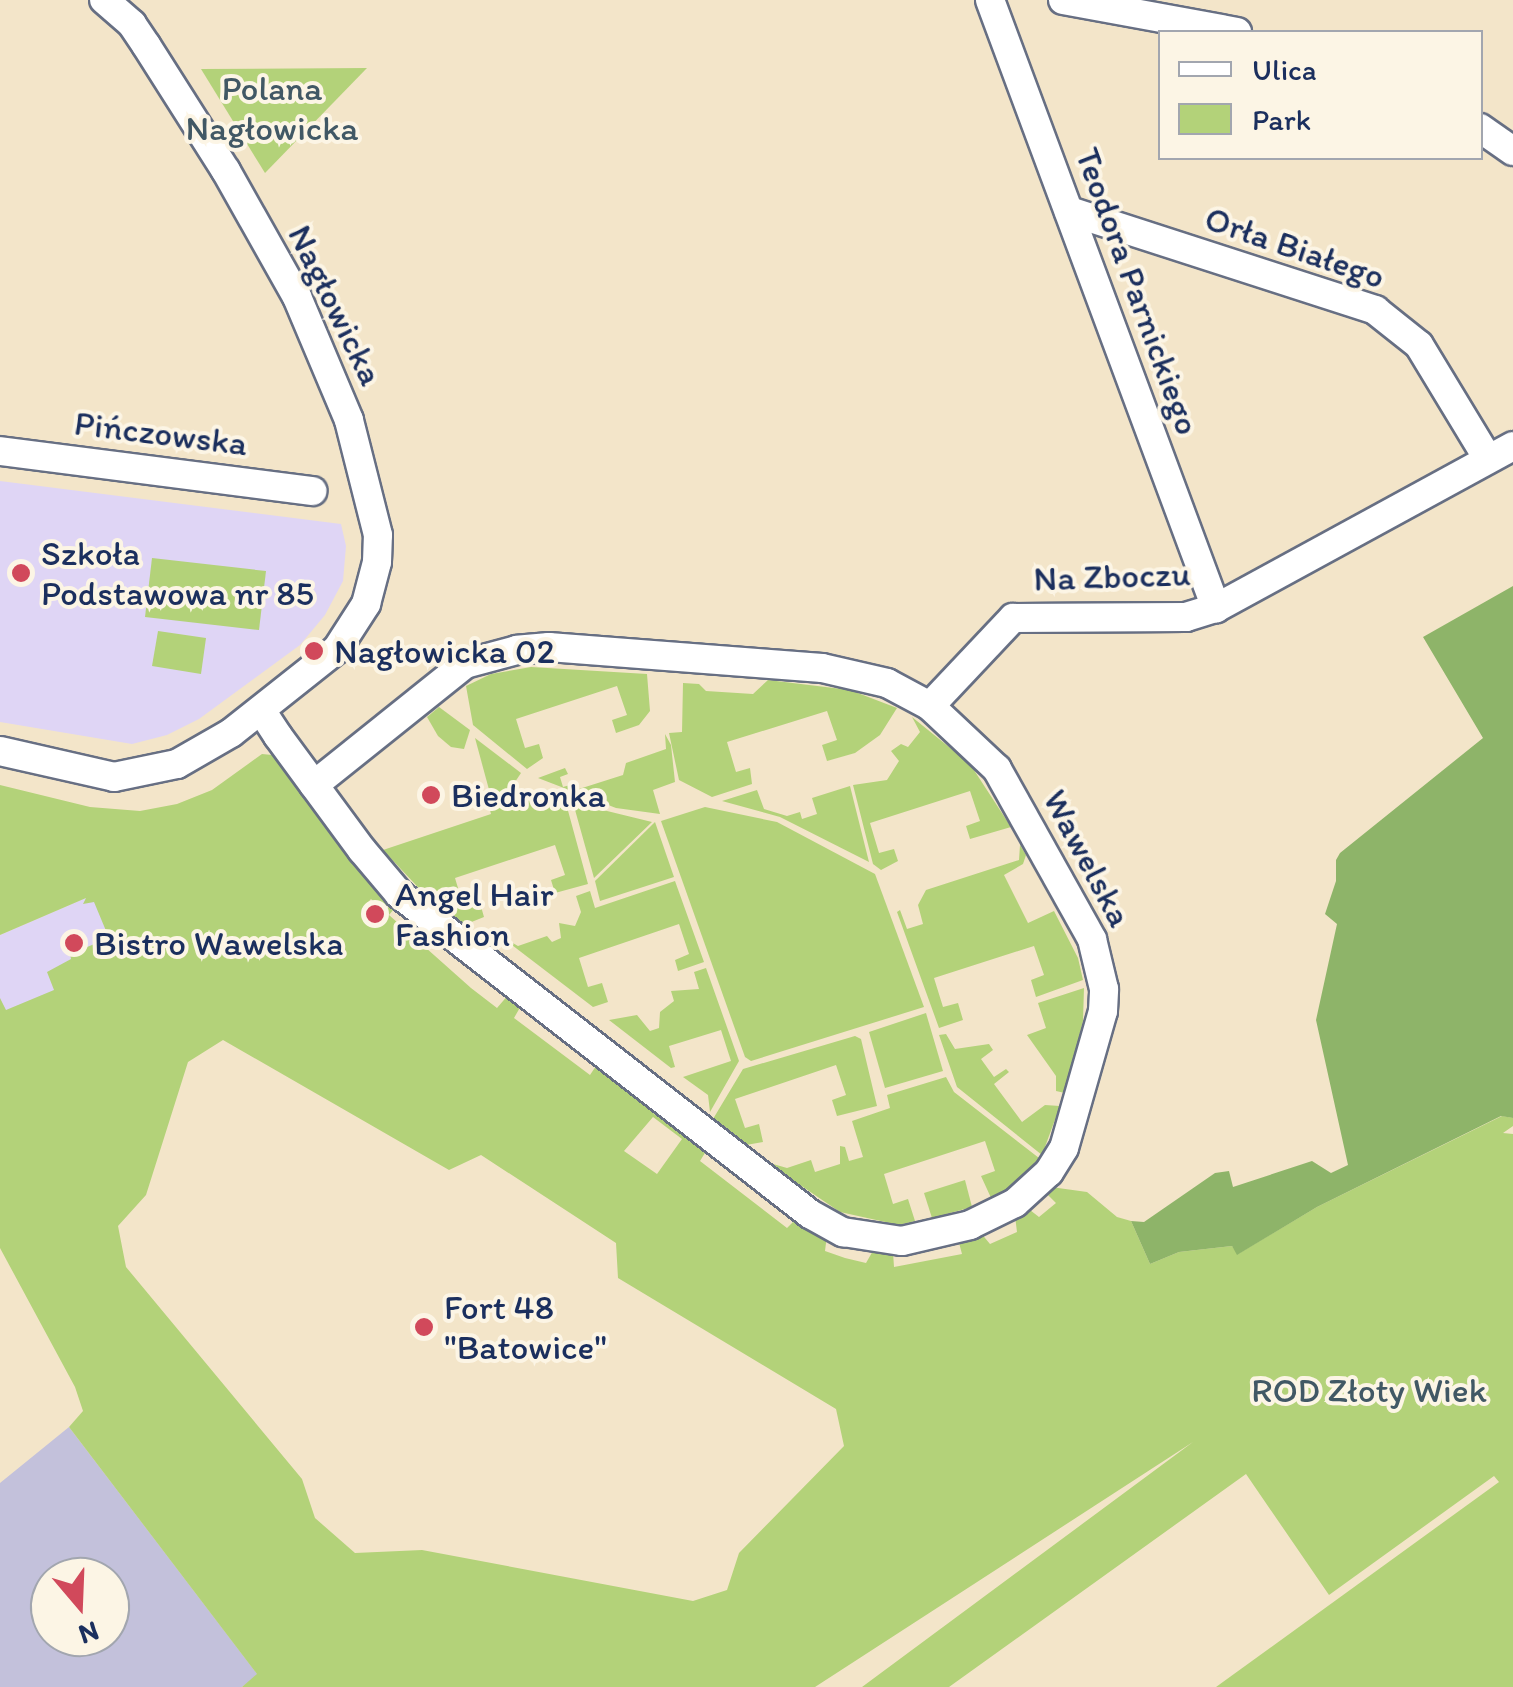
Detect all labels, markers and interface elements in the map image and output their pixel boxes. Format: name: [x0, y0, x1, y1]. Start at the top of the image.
legend: [1158, 30, 1483, 160]
text: Ulica: [1252, 51, 1316, 88]
park label: Polana Nagłowicka: [185, 67, 359, 149]
text: Park: [1252, 101, 1311, 138]
street label: Teodora Parnickiego: [1067, 142, 1209, 440]
street label: Orła Białego: [1200, 197, 1390, 297]
street label: Nagłowicka: [279, 218, 393, 392]
street label: Pińczowska: [72, 402, 250, 464]
place label: Szkoła Podstawowa nr 85: [41, 532, 313, 614]
street label: Na Zboczu: [1033, 552, 1191, 600]
marker: Szkoła Podstawowa nr 85: [10, 562, 32, 584]
place label: Nagłowicka 02: [334, 630, 555, 672]
marker: Nagłowicka 02: [303, 640, 325, 662]
place label: Biedronka: [451, 774, 606, 816]
street label: Wawelska: [1034, 782, 1142, 934]
marker: Biedronka: [420, 784, 442, 806]
place label: Angel Hair Fashion: [395, 873, 555, 955]
marker: Angel Hair Fashion: [364, 903, 386, 925]
place label: Bistro Wawelska: [94, 922, 343, 964]
marker: Bistro Wawelska: [63, 932, 85, 954]
place label: Fort 48 "Batowice": [444, 1286, 607, 1368]
marker: Fort 48 "Batowice": [413, 1316, 435, 1338]
park label: ROD Złoty Wiek: [1251, 1369, 1487, 1411]
north arrow: [30, 1557, 130, 1657]
text: N: [75, 1614, 104, 1653]

